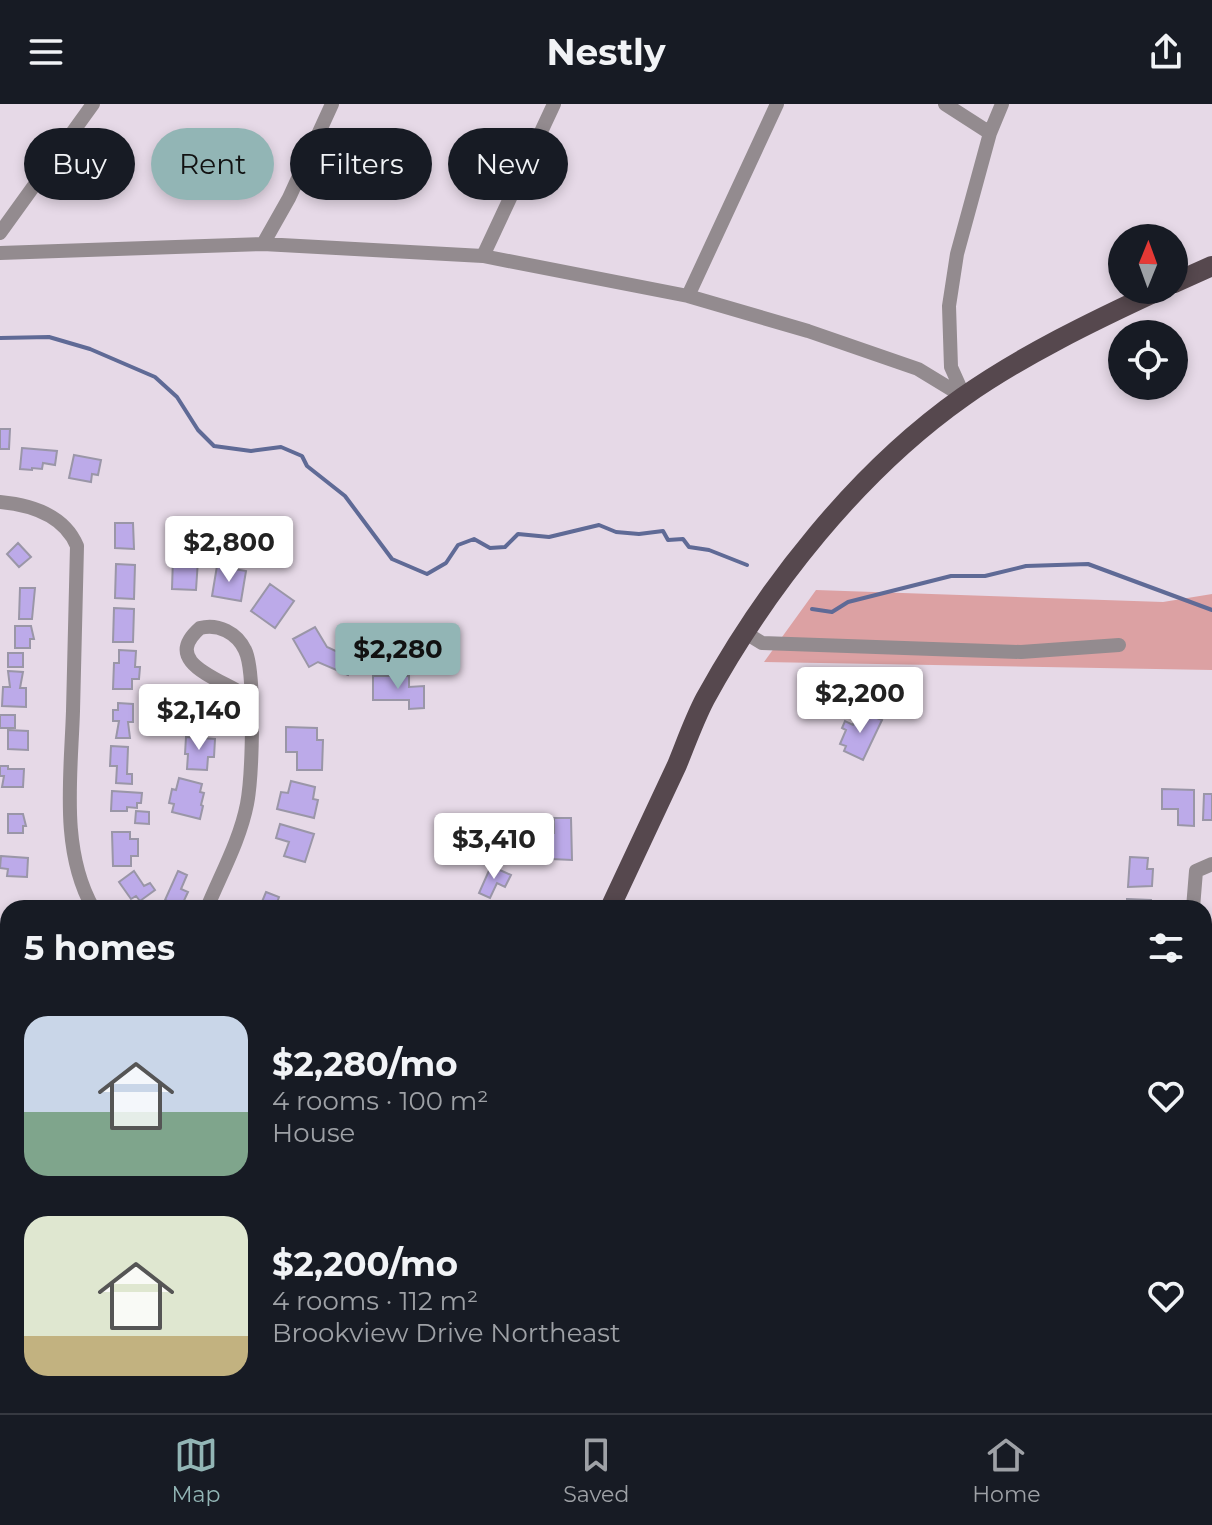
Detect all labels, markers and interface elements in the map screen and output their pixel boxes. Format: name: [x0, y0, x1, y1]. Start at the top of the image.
icon: menu: [24, 30, 68, 74]
text: Nestly: [547, 30, 665, 74]
icon: share: [1144, 30, 1188, 74]
chip: Buy: [24, 128, 135, 200]
chip: Rent: [151, 128, 274, 200]
chip: Filters: [290, 128, 432, 200]
chip: New: [448, 128, 568, 200]
north arrow: [1108, 224, 1188, 304]
map controls: [1108, 224, 1188, 400]
button: locate: [1108, 320, 1188, 400]
pin: $2,800: [164, 516, 294, 584]
text: $2,800: [183, 526, 275, 558]
pin: $2,280: [333, 623, 463, 691]
text: $2,280: [353, 633, 443, 665]
pin: $2,200: [795, 667, 925, 735]
text: $2,200: [815, 677, 905, 709]
pin: $2,140: [134, 684, 264, 752]
text: $2,140: [157, 694, 241, 726]
pin: $3,410: [429, 813, 559, 881]
text: $3,410: [452, 823, 536, 855]
icon: filters: [1144, 926, 1188, 970]
text: 5 homes: [24, 927, 175, 969]
text: $2,280/mo: [272, 1043, 457, 1085]
icon: home: [88, 1048, 184, 1144]
icon: heart: [1144, 1074, 1188, 1118]
text: 4 rooms · 100 m²: [272, 1085, 489, 1117]
text: House: [272, 1117, 355, 1149]
text: $2,200/mo: [272, 1243, 458, 1285]
icon: home: [88, 1248, 184, 1344]
icon: heart: [1144, 1274, 1188, 1318]
text: 4 rooms · 112 m²: [272, 1285, 478, 1317]
text: Brookview Drive Northeast: [272, 1317, 621, 1349]
tab: Map: [171, 1433, 220, 1508]
tab: Saved: [563, 1433, 629, 1508]
tab: Home: [972, 1433, 1041, 1508]

